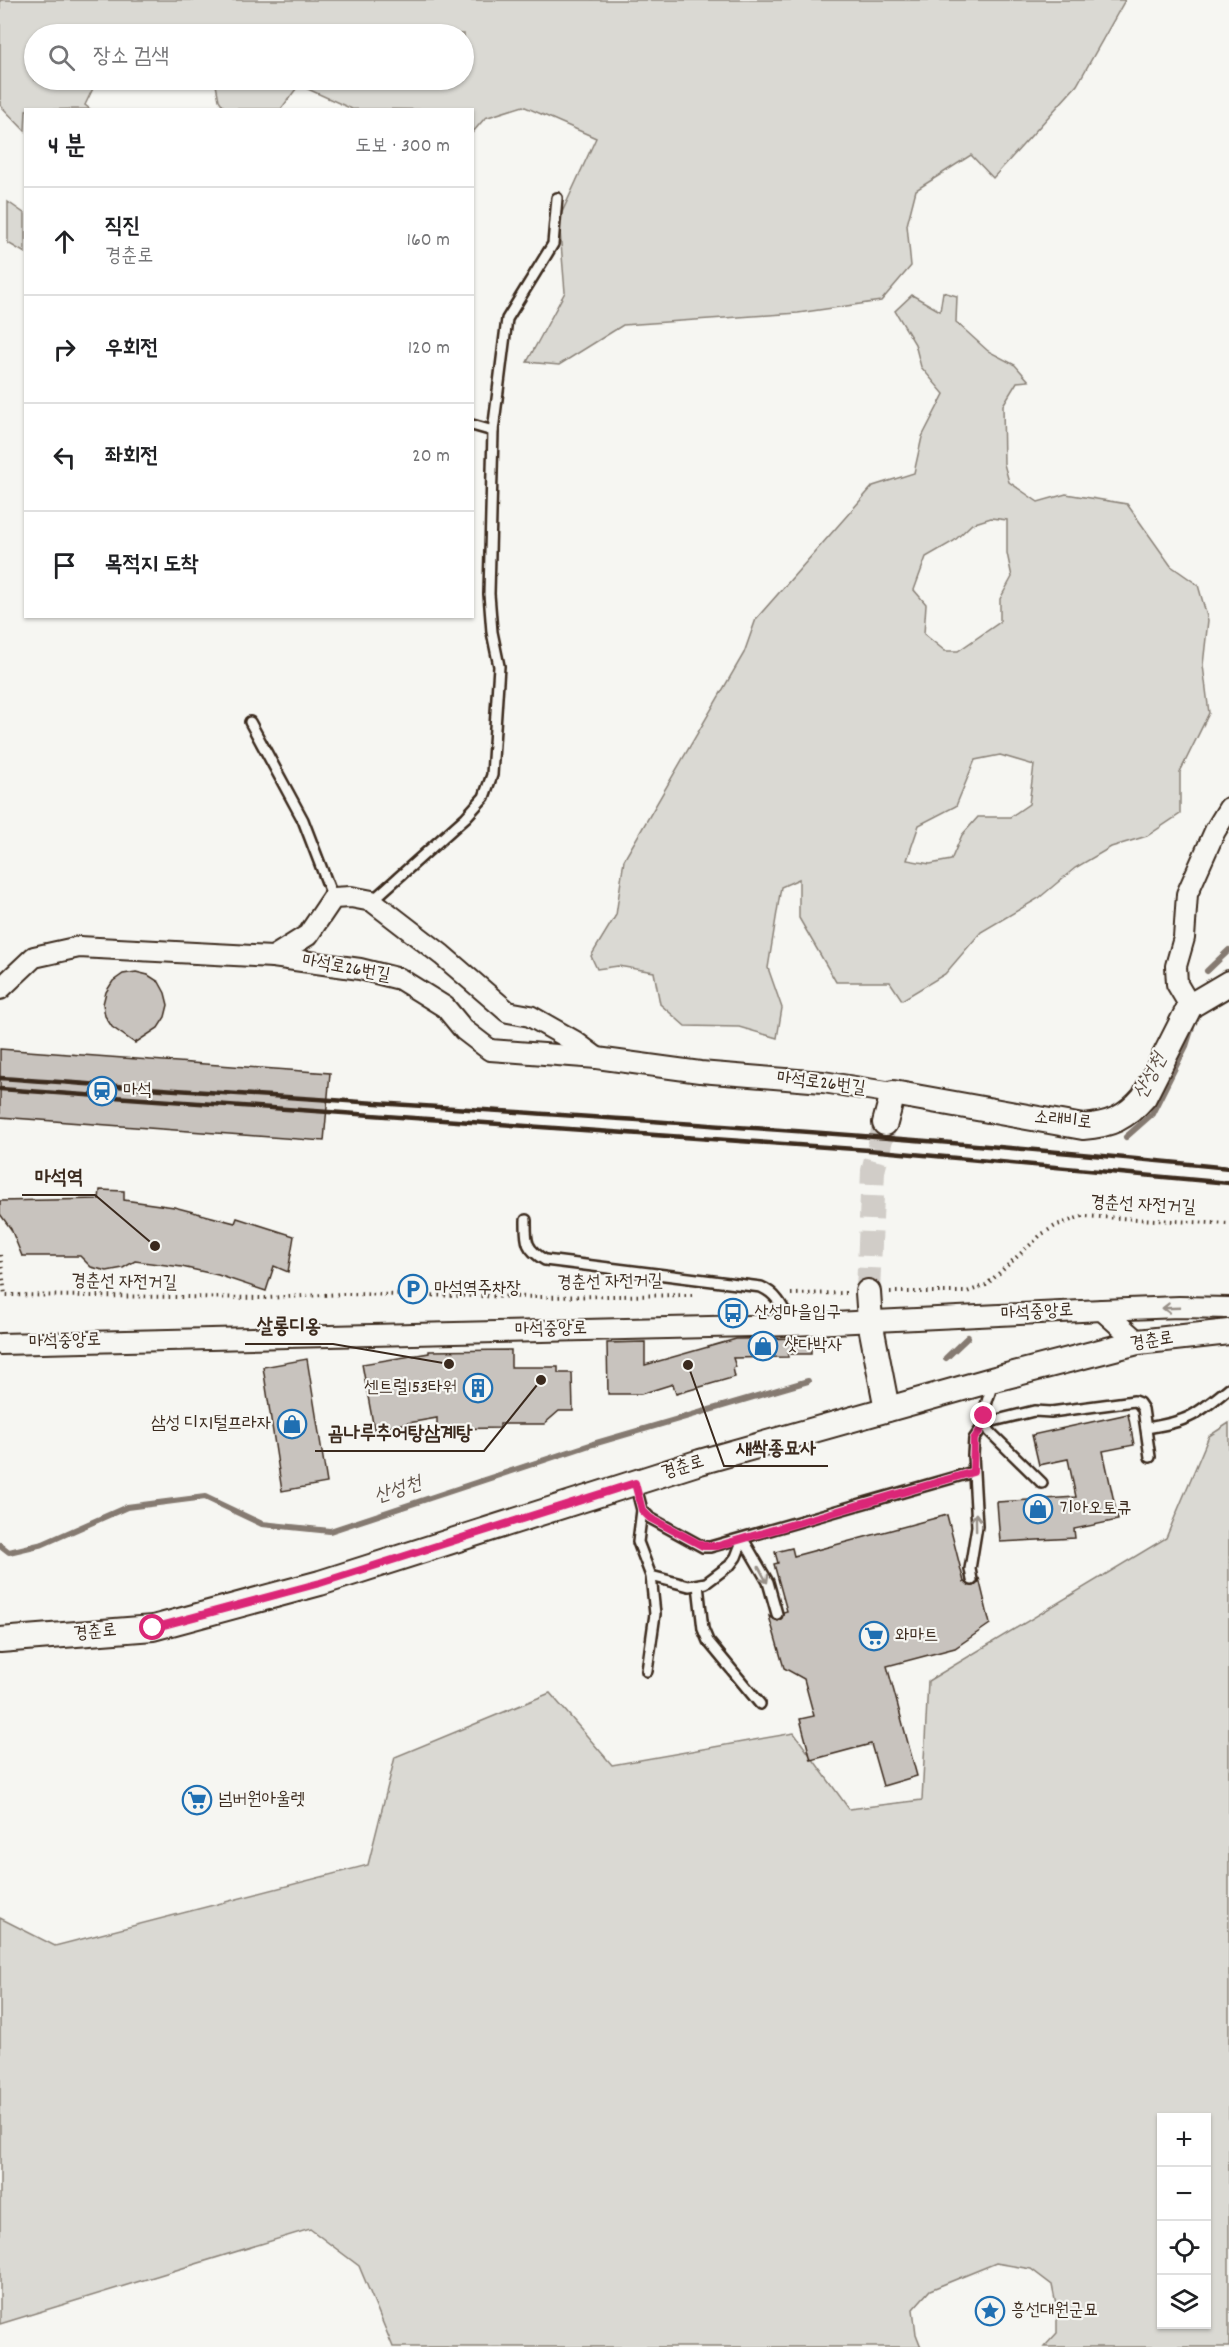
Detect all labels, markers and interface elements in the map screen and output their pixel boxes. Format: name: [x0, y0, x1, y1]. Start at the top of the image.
search box: [24, 24, 474, 90]
icon: search: [45, 41, 78, 74]
text: 장소 검색: [93, 42, 169, 73]
text: 4 분: [48, 129, 86, 166]
text: 도보 · 300 m: [355, 133, 450, 161]
text: 직진: [105, 212, 140, 243]
icon: ahead: [48, 225, 81, 258]
text: 160 m: [407, 227, 450, 255]
text: 경춘로: [105, 243, 153, 271]
icon: right: [48, 333, 81, 366]
text: 우회전: [105, 334, 158, 365]
text: 120 m: [408, 335, 450, 363]
icon: left: [48, 441, 81, 474]
text: 좌회전: [105, 442, 158, 473]
text: 20 m: [412, 443, 450, 471]
icon: arrive: [48, 549, 81, 582]
text: 목적지 도착: [105, 550, 199, 581]
street label: 마석로26번길: [300, 949, 393, 989]
water label: 산성천: [1127, 1047, 1176, 1105]
street label: 마석로26번길: [775, 1066, 867, 1102]
station icon: 마석: [86, 1075, 118, 1107]
place label: 마석: [123, 1079, 152, 1104]
street label: 소래비로: [1033, 1106, 1093, 1136]
callout: 마석역: [22, 1157, 95, 1195]
text: 마석역: [35, 1165, 83, 1193]
street label: 경춘선 자전거길: [1090, 1191, 1197, 1221]
street label: 경춘선 자전거길: [71, 1270, 177, 1296]
street label: 경춘선 자전거길: [557, 1270, 663, 1296]
parking icon: 마석역주차장: [397, 1273, 429, 1305]
place label: 마석역주차장: [434, 1277, 521, 1302]
bus stop icon: 산성마을입구: [717, 1297, 749, 1329]
street label: 마석중앙로: [1000, 1299, 1074, 1327]
place label: 산성마을입구: [754, 1301, 841, 1326]
one-way arrow: [1161, 1302, 1181, 1313]
callout: 살롱디옹: [245, 1306, 333, 1344]
text: 살롱디옹: [257, 1314, 321, 1342]
street label: 마석중앙로: [515, 1317, 587, 1343]
street label: 경춘로: [1129, 1326, 1175, 1358]
street label: 마석중앙로: [28, 1328, 102, 1356]
shop icon: 샷다박사: [747, 1330, 779, 1362]
place label: 샷다박사: [784, 1334, 842, 1359]
building icon: 센트럴153타워: [462, 1372, 494, 1404]
place label: 센트럴153타워: [364, 1376, 457, 1401]
route end: [970, 1402, 996, 1428]
shop icon: 삼성 디지털프라자: [276, 1408, 308, 1440]
place label: 삼성 디지털프라자: [151, 1412, 272, 1437]
callout: 곰나루추어탕삼계탕: [315, 1413, 484, 1451]
text: 곰나루추어탕삼계탕: [328, 1421, 473, 1449]
callout: 새싹종묘사: [724, 1428, 828, 1466]
text: 새싹종묘사: [735, 1436, 816, 1464]
street label: 경춘로: [659, 1450, 707, 1486]
water label: 산성천: [371, 1470, 427, 1512]
shop icon: 기아오토큐: [1022, 1493, 1054, 1525]
place label: 기아오토큐: [1059, 1497, 1131, 1522]
one-way arrow: [970, 1513, 982, 1533]
one-way arrow: [757, 1566, 769, 1583]
route start: [139, 1614, 165, 1640]
street label: 경춘로: [72, 1619, 118, 1647]
supermarket icon: 와마트: [858, 1620, 890, 1652]
place label: 와마트: [895, 1624, 938, 1649]
supermarket icon: 넘버원아울렛: [181, 1784, 213, 1816]
place label: 넘버원아울렛: [218, 1788, 305, 1813]
map controls: [1157, 2113, 1211, 2329]
button: +: [1157, 2113, 1211, 2167]
button: −: [1157, 2167, 1211, 2221]
button: locate: [1157, 2221, 1211, 2275]
button: layers: [1157, 2275, 1211, 2329]
place icon: 흥선대원군묘: [974, 2295, 1006, 2327]
place label: 흥선대원군묘: [1011, 2299, 1098, 2324]

